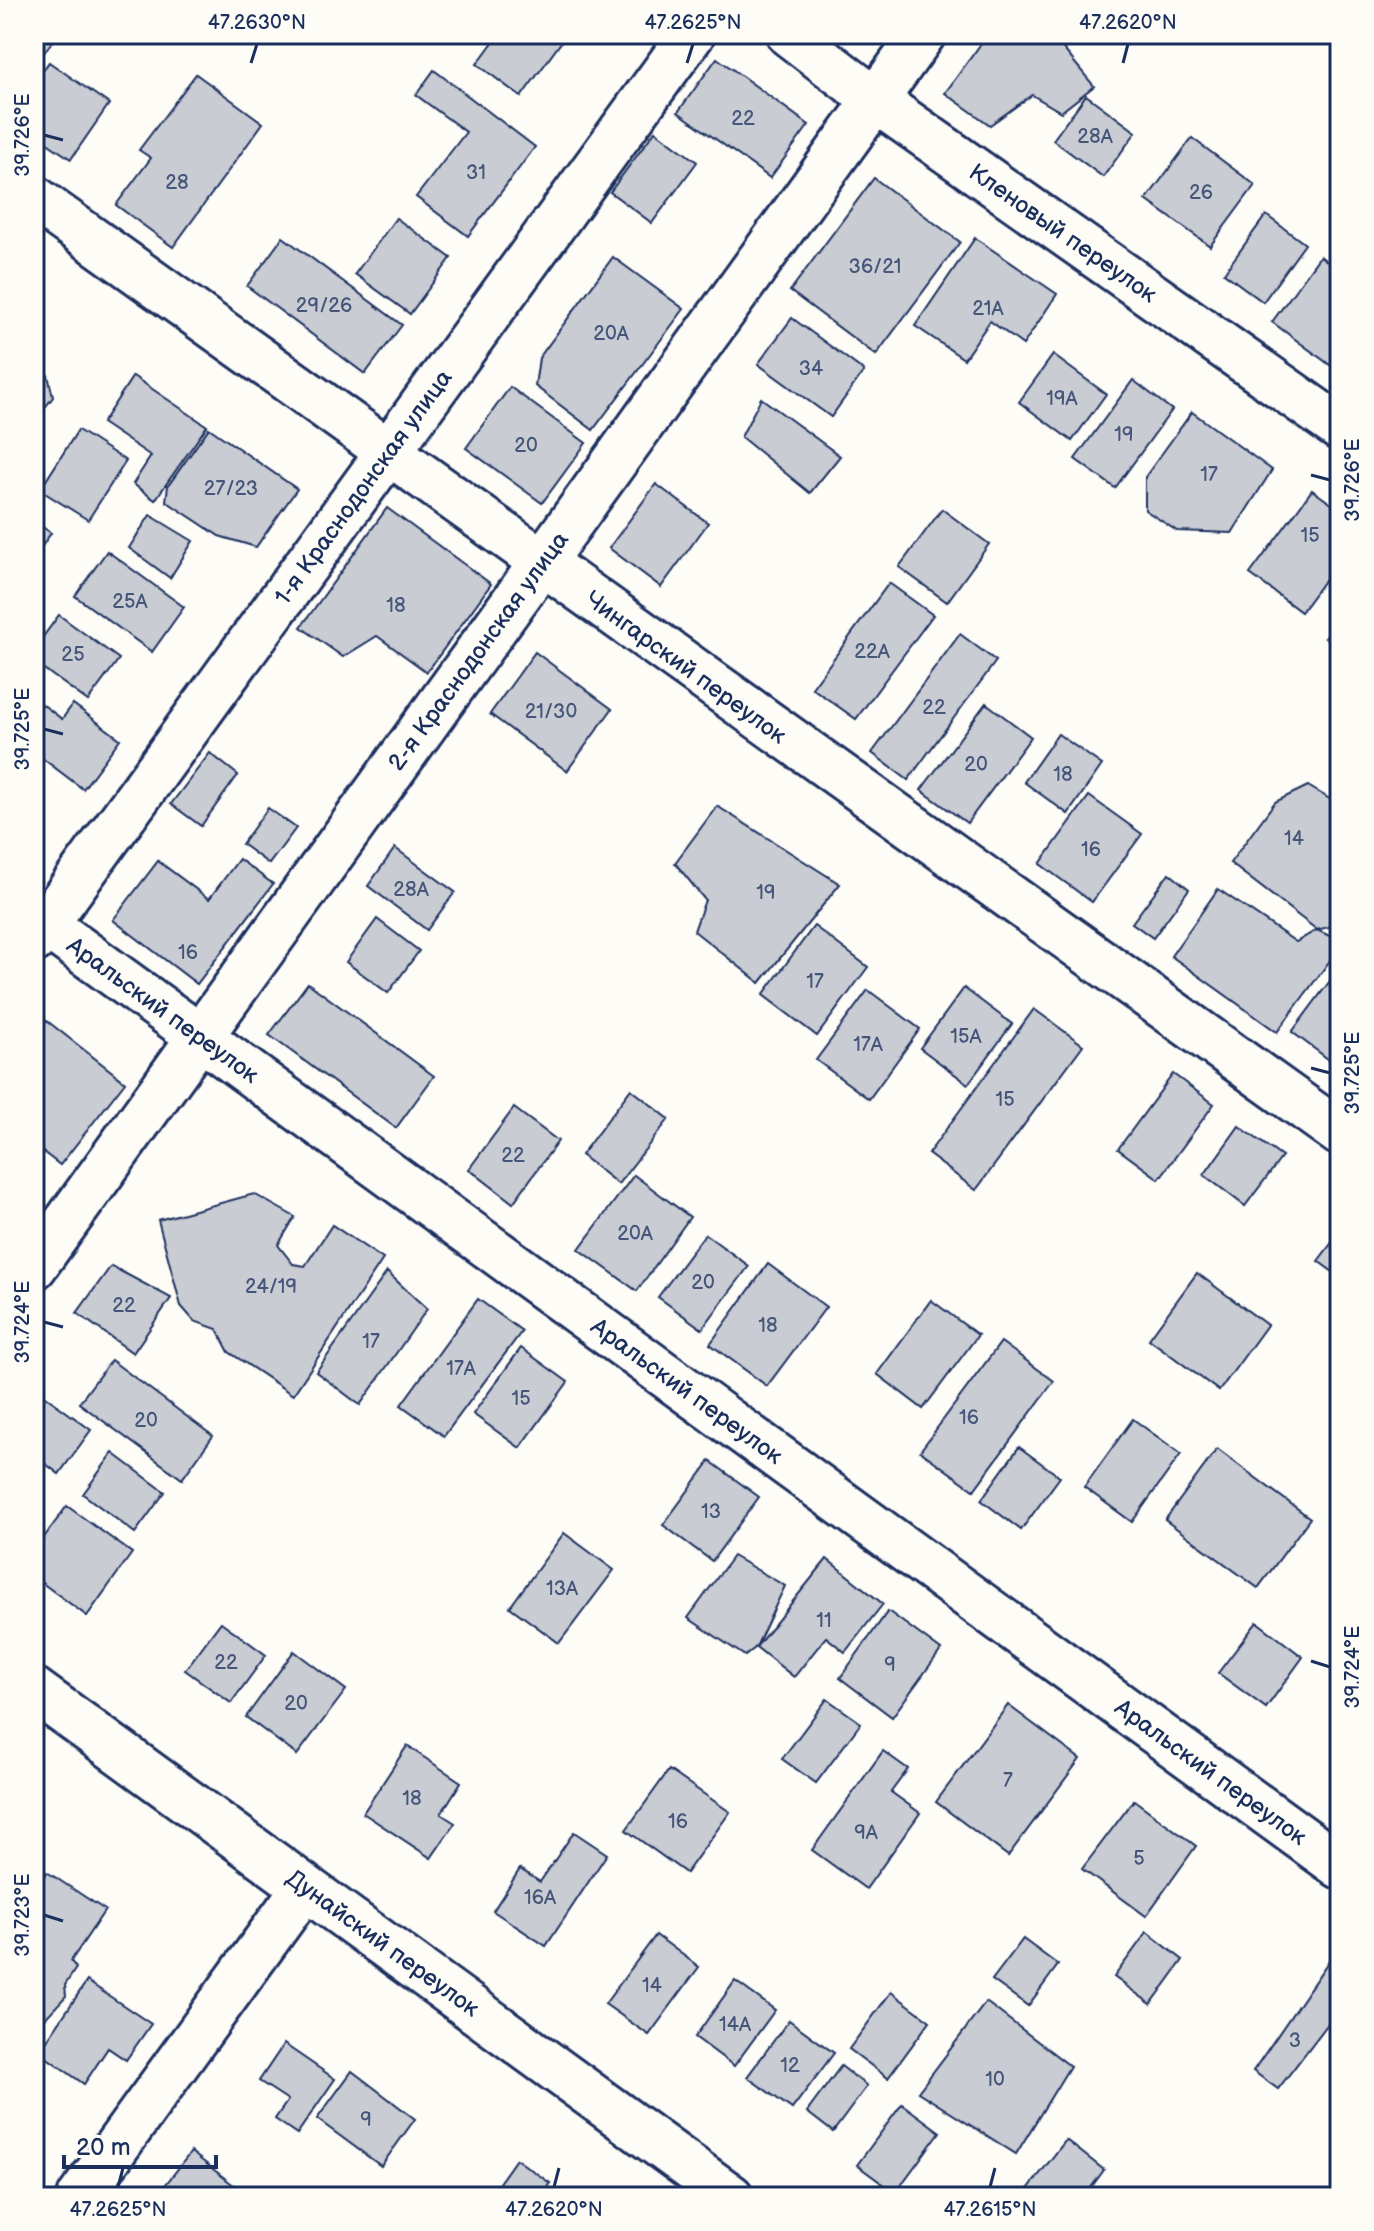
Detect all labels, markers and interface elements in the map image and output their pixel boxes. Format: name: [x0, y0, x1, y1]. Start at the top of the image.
text: 47.2630°N: [208, 11, 306, 35]
text: 47.2625°N: [644, 11, 742, 35]
text: 47.2620°N: [1079, 11, 1177, 35]
text: 39.726°E: [11, 93, 35, 177]
house number: 22: [731, 107, 755, 131]
house number: 28А: [1077, 125, 1114, 149]
street label: Кленовый переулок: [963, 158, 1162, 309]
house number: 31: [466, 161, 486, 185]
house number: 28: [165, 171, 189, 195]
house number: 26: [1189, 181, 1213, 205]
house number: 36/21: [849, 255, 901, 279]
house number: 29/26: [296, 294, 352, 318]
house number: 21А: [972, 297, 1005, 321]
house number: 20А: [593, 322, 630, 346]
house number: 34: [799, 357, 823, 381]
street label: 1-я Краснодонская улица: [268, 364, 458, 611]
house number: 19А: [1046, 387, 1079, 411]
house number: 19: [1114, 423, 1134, 447]
house number: 20: [514, 434, 538, 458]
text: 39.726°E: [1341, 438, 1365, 522]
house number: 17: [1200, 463, 1218, 487]
house number: 27/23: [204, 477, 258, 501]
house number: 15: [1300, 524, 1320, 548]
street label: 2-я Краснодонская улица: [382, 526, 575, 776]
street label: Чингарский переулок: [579, 585, 792, 750]
house number: 25А: [112, 590, 149, 614]
house number: 18: [386, 594, 406, 618]
house number: 22А: [854, 640, 891, 664]
house number: 25: [61, 643, 85, 667]
text: 39.725°E: [11, 688, 35, 770]
house number: 22: [922, 696, 946, 720]
house number: 21/30: [525, 700, 577, 724]
house number: 20: [964, 753, 988, 777]
house number: 18: [1053, 763, 1073, 787]
house number: 14: [1284, 827, 1304, 851]
house number: 16: [1081, 838, 1101, 862]
house number: 28А: [393, 878, 430, 902]
house number: 19: [756, 881, 776, 905]
street label: Аральский переулок: [60, 930, 264, 1090]
house number: 16: [178, 941, 198, 965]
house number: 17: [806, 970, 824, 994]
house number: 15А: [950, 1025, 983, 1049]
text: 39.725°E: [1341, 1032, 1365, 1114]
house number: 17А: [853, 1033, 884, 1057]
house number: 15: [995, 1088, 1015, 1112]
house number: 22: [501, 1144, 525, 1168]
house number: 20А: [617, 1222, 654, 1246]
house number: 20: [691, 1271, 715, 1295]
house number: 24/19: [245, 1275, 297, 1299]
text: 39.724°E: [11, 1281, 35, 1363]
house number: 22: [112, 1294, 136, 1318]
street label: Аральский переулок: [584, 1311, 788, 1471]
house number: 18: [758, 1314, 778, 1338]
house number: 17: [362, 1330, 380, 1354]
house number: 17А: [446, 1357, 477, 1381]
house number: 15: [511, 1387, 531, 1411]
house number: 16: [959, 1406, 979, 1430]
house number: 20: [134, 1409, 158, 1433]
house number: 13: [701, 1500, 721, 1524]
house number: 13А: [546, 1577, 579, 1601]
house number: 11: [816, 1609, 832, 1633]
text: 39.724°E: [1341, 1626, 1365, 1708]
house number: 22: [214, 1651, 238, 1675]
house number: 9: [884, 1653, 896, 1677]
house number: 20: [284, 1692, 308, 1716]
street label: Аральский переулок: [1108, 1692, 1312, 1852]
house number: 7: [1003, 1769, 1013, 1793]
house number: 18: [402, 1787, 422, 1811]
house number: 16: [668, 1810, 688, 1834]
house number: 9А: [854, 1821, 879, 1845]
house number: 5: [1133, 1847, 1145, 1871]
street label: Дунайский переулок: [280, 1864, 485, 2023]
text: 39.723°E: [11, 1873, 35, 1957]
house number: 16А: [524, 1886, 557, 1910]
house number: 14: [642, 1974, 662, 1998]
house number: 14А: [719, 2013, 752, 2037]
house number: 3: [1289, 2029, 1301, 2053]
house number: 12: [780, 2054, 800, 2078]
house number: 10: [985, 2068, 1005, 2092]
house number: 9: [360, 2108, 372, 2132]
scale bar: [64, 2119, 216, 2169]
text: 20 m: [76, 2133, 131, 2162]
text: 47.2625°N: [69, 2198, 167, 2222]
text: 47.2620°N: [505, 2198, 603, 2222]
text: 47.2615°N: [943, 2198, 1037, 2222]

